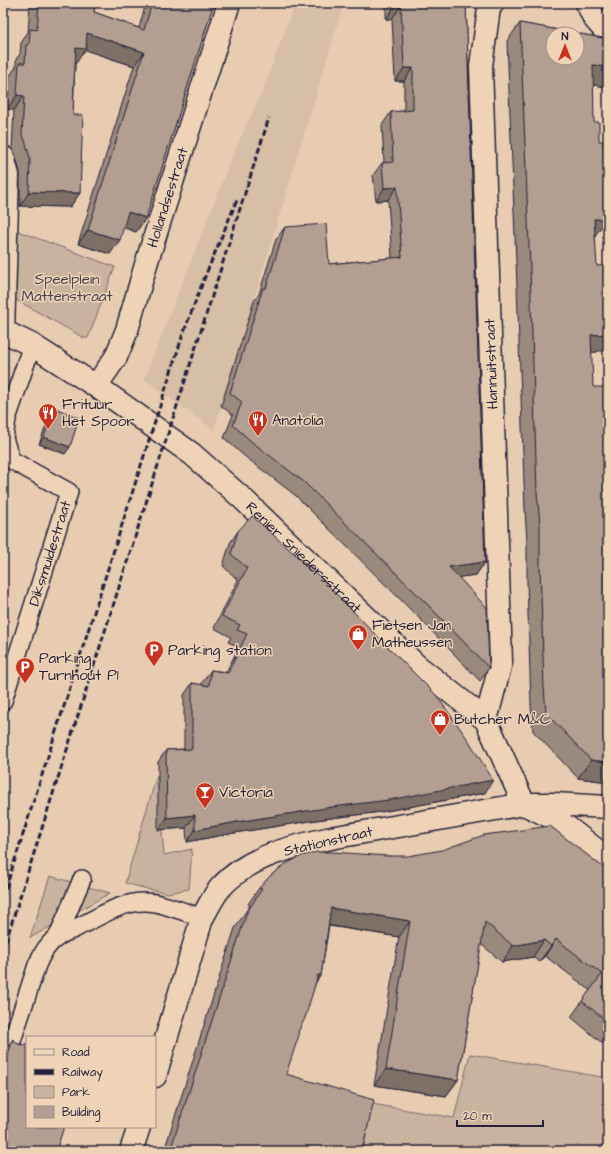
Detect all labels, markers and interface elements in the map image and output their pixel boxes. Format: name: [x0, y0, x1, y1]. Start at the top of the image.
north arrow: [545, 26, 585, 66]
text: N: [562, 29, 569, 44]
street label: Hollandsestraat: [142, 145, 193, 250]
park label: Speelplein Mattenstraat: [22, 269, 112, 307]
street label: Hannuitstraat: [479, 318, 504, 410]
place label: Frituur Het Spoor: [62, 394, 134, 432]
restaurant icon: Frituur Het Spoor: [37, 402, 59, 430]
restaurant icon: Anatolia: [247, 409, 269, 437]
place label: Anatolia: [272, 410, 324, 431]
street label: Renier Sniedersstraat: [241, 497, 366, 618]
street label: Diksmuidestraat: [24, 498, 77, 609]
place label: Fietsen Jan Matheussen: [372, 615, 452, 653]
shop icon: Fietsen Jan Matheussen: [347, 623, 369, 651]
parking icon: Parking station: [143, 639, 165, 667]
place label: Parking station: [168, 640, 272, 662]
place label: Parking Turnhout P1: [39, 648, 119, 686]
parking icon: Parking Turnhout P1: [14, 656, 36, 684]
shop icon: Butcher M&C: [429, 708, 451, 736]
place label: Butcher M&C: [454, 709, 551, 730]
bar icon: Victoria: [194, 781, 216, 809]
place label: Victoria: [219, 782, 273, 803]
street label: Stationstraat: [282, 821, 375, 862]
legend: [26, 1036, 156, 1128]
text: Road: [62, 1044, 90, 1061]
text: Railway: [62, 1064, 103, 1082]
text: Park: [62, 1084, 90, 1101]
scale bar: [457, 1102, 543, 1128]
text: Building: [62, 1104, 100, 1122]
text: 20 m: [463, 1108, 492, 1125]

